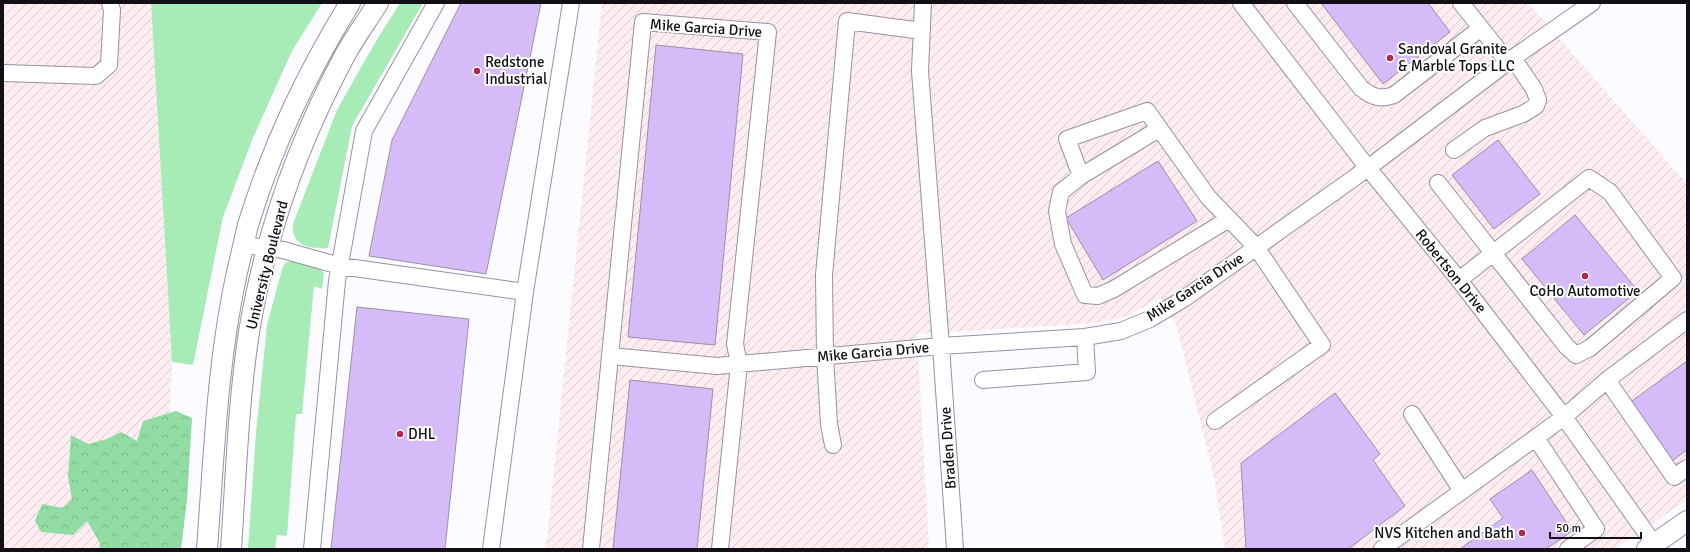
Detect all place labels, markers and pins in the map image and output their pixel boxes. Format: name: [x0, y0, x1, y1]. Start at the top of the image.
place label: Sandoval Granite & Marble Tops LLC: [1398, 40, 1515, 75]
place label: Redstone Industrial: [485, 53, 547, 88]
marker: Sandoval Granite & Marble Tops LLC: [1385, 53, 1395, 63]
marker: Redstone Industrial: [472, 66, 482, 76]
marker: CoHo Automotive: [1580, 271, 1590, 281]
place label: CoHo Automotive: [1529, 282, 1641, 300]
place label: DHL: [408, 425, 436, 443]
marker: DHL: [395, 429, 405, 439]
place label: NVS Kitchen and Bath: [1374, 524, 1514, 542]
marker: NVS Kitchen and Bath: [1517, 528, 1527, 538]

